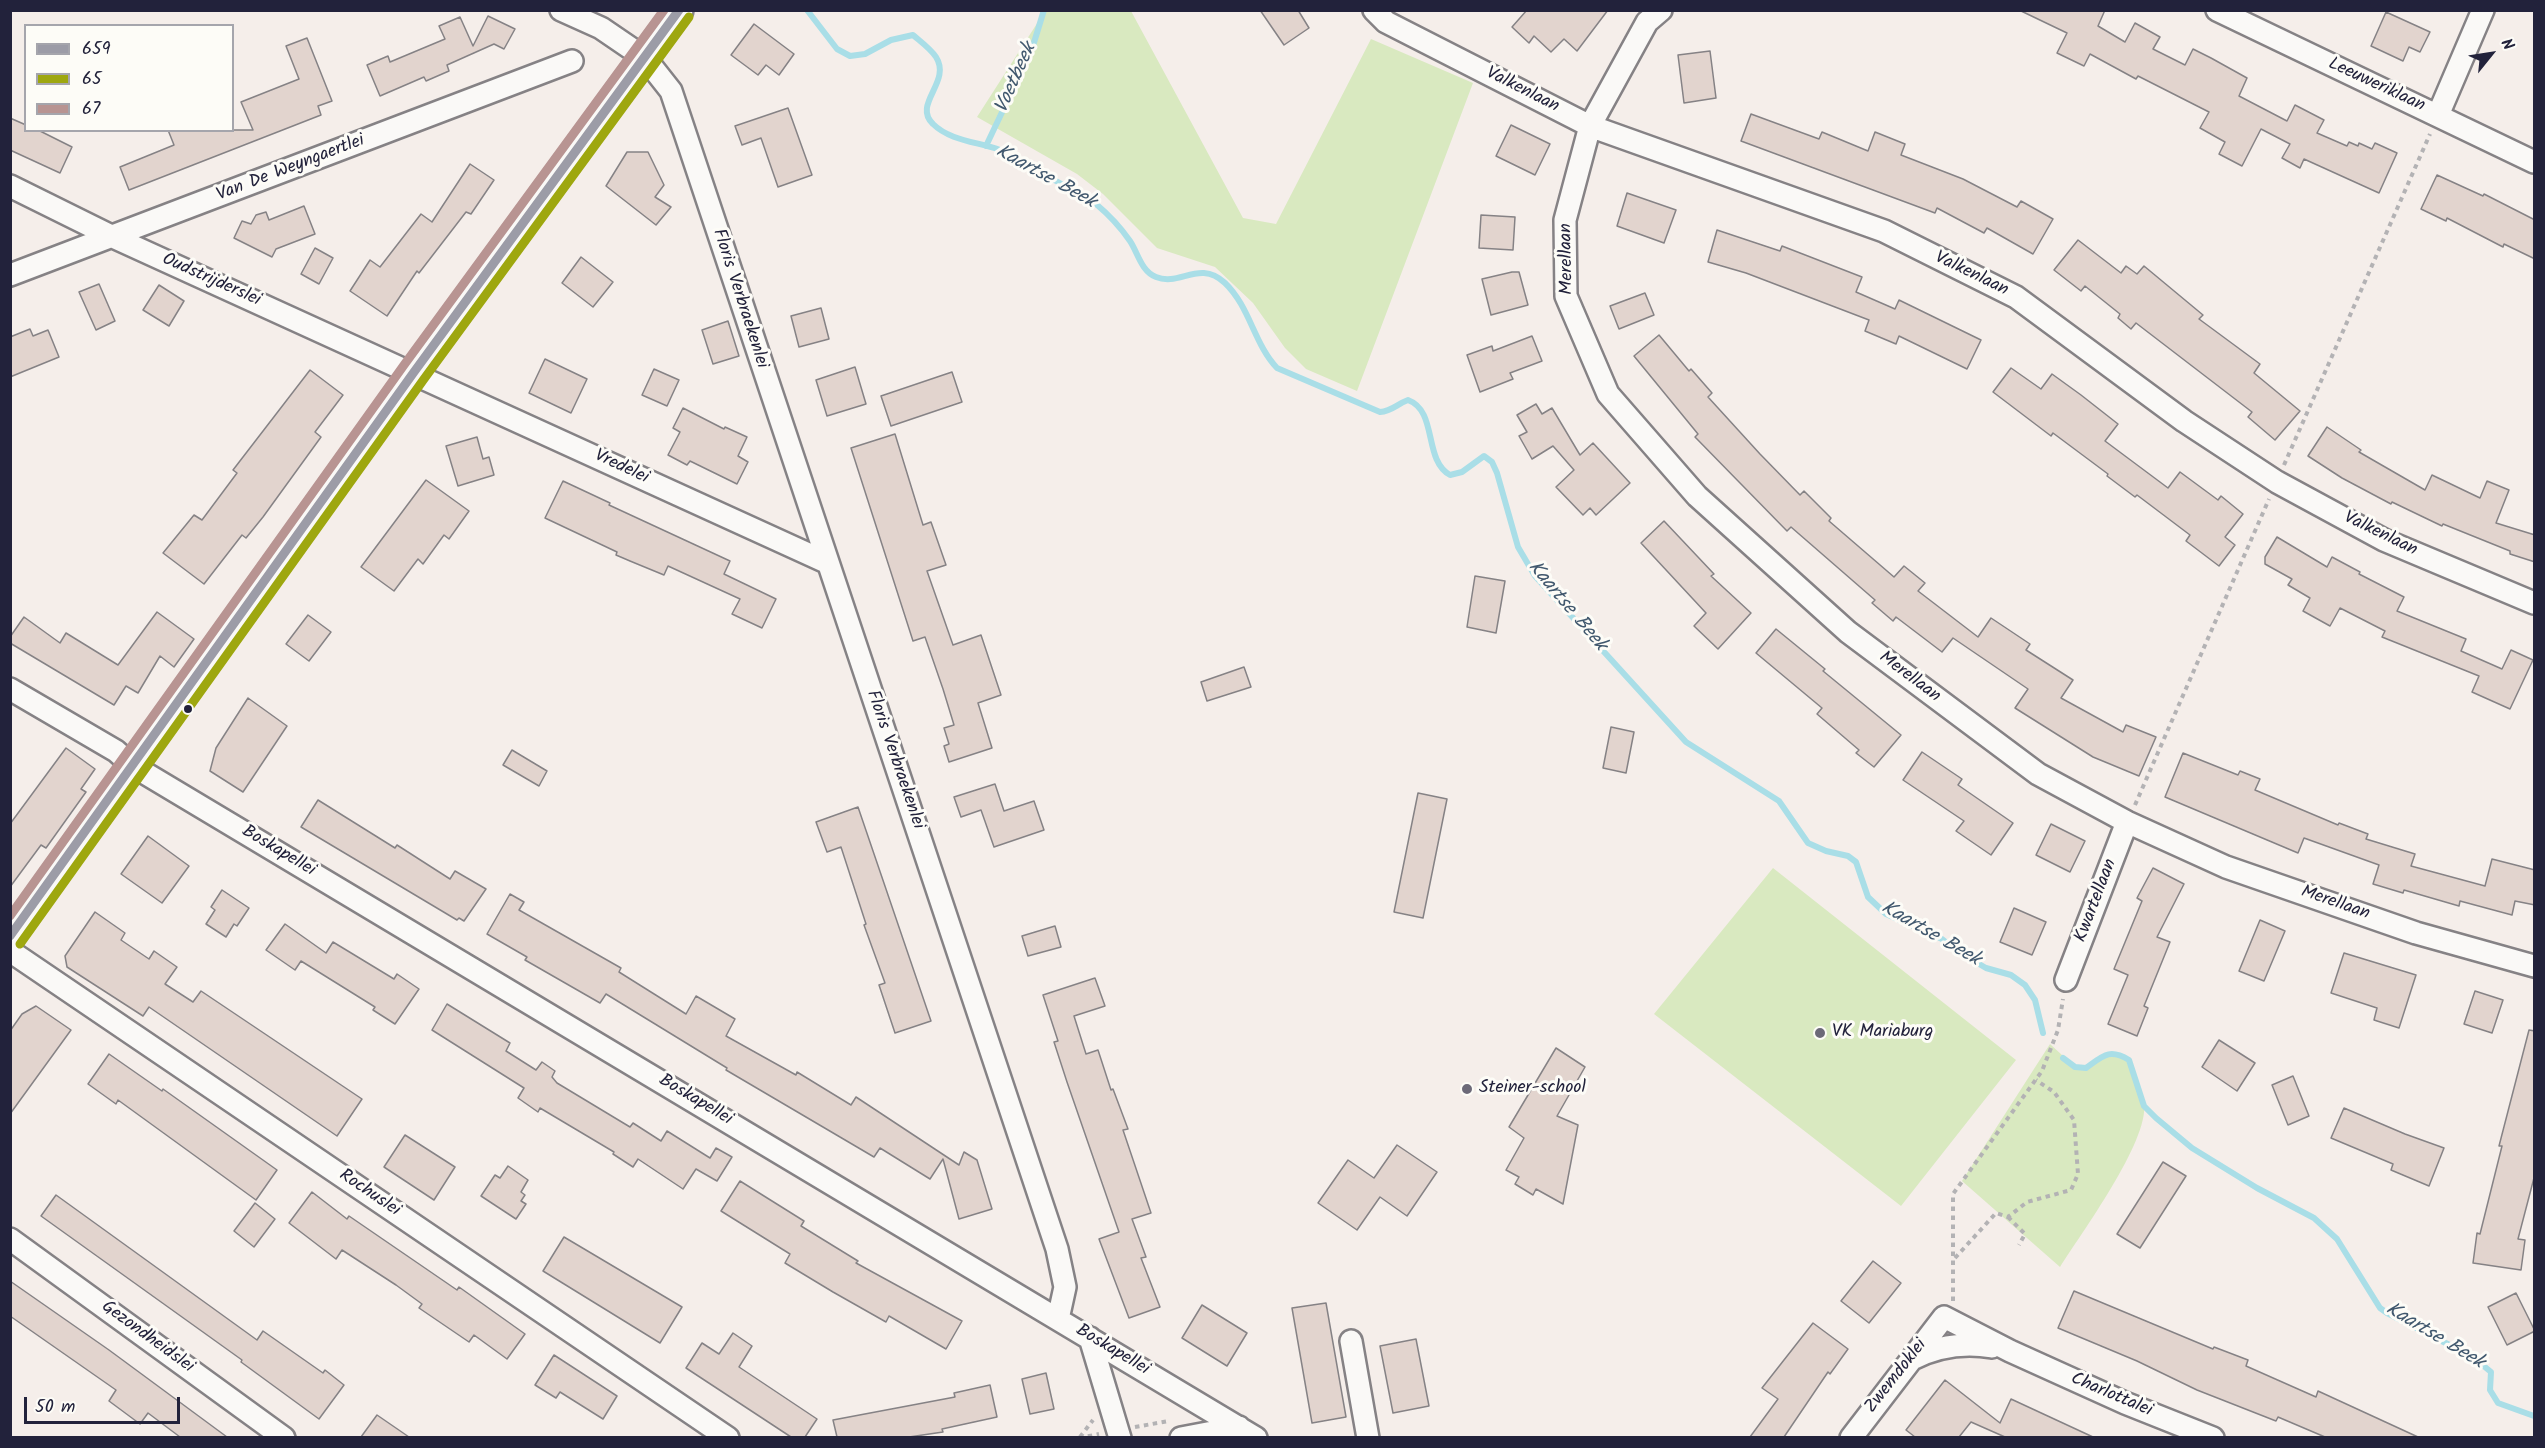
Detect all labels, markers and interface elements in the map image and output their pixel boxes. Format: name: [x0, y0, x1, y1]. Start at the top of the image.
legend: [24, 24, 234, 132]
north arrow: [2461, 24, 2521, 84]
text: N: [2494, 34, 2520, 55]
text: 659: [82, 35, 110, 64]
water label: Voetbeek: [991, 40, 1043, 118]
street label: Leeuweriklaan: [2324, 54, 2428, 118]
street label: Valkenlaan: [1482, 63, 1562, 119]
text: 65: [82, 65, 102, 94]
text: 67: [82, 95, 100, 124]
street label: Van De Weyngaertlei: [214, 131, 368, 207]
water label: Kaartse Beek: [991, 141, 1099, 215]
street label: Merellaan: [1557, 223, 1579, 295]
street label: Floris Verbraekenlei: [706, 226, 772, 372]
street label: Valkenlaan: [1931, 248, 2011, 302]
street label: Oudstrijderslei: [158, 250, 264, 312]
street label: Vredelei: [590, 446, 652, 490]
street label: Valkenlaan: [2340, 508, 2420, 562]
water label: Kaartse Beek: [1521, 557, 1611, 657]
street label: Merellaan: [1874, 648, 1944, 708]
street label: Floris Verbraekenlei: [860, 688, 928, 832]
unlabelled marker: [182, 703, 194, 715]
street label: Boskapellei: [237, 822, 319, 882]
street label: Kwartellaan: [2071, 856, 2123, 946]
street label: Merellaan: [2298, 882, 2372, 926]
water label: Kaartse Beek: [1876, 897, 1984, 973]
place label: VK Mariaburg: [1832, 1022, 1933, 1044]
marker: VK Mariaburg: [1813, 1026, 1827, 1040]
street label: Boskapellei: [654, 1071, 736, 1131]
place label: Steiner-school: [1479, 1078, 1586, 1100]
marker: Steiner-school: [1460, 1082, 1474, 1096]
street label: Rochuslei: [334, 1166, 404, 1222]
street label: Gezondheidslei: [96, 1297, 198, 1379]
water label: Kaartse Beek: [2380, 1298, 2488, 1376]
street label: Boskapellei: [1071, 1321, 1153, 1381]
street label: Zwemdoklei: [1861, 1336, 1933, 1418]
street label: Charlottalei: [2067, 1369, 2155, 1423]
scale bar: [27, 1385, 183, 1423]
text: 50 m: [35, 1393, 75, 1422]

